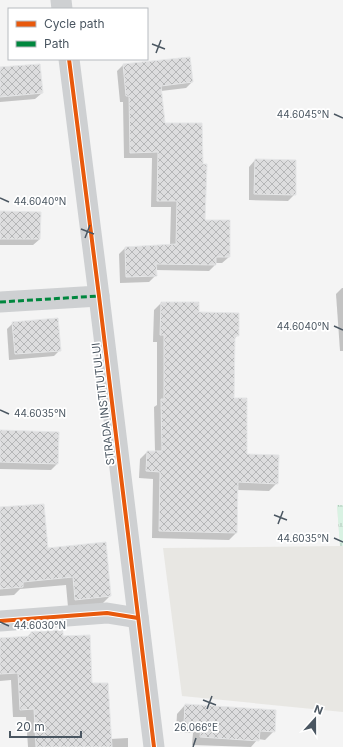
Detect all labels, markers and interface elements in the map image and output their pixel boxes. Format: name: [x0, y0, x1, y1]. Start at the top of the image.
legend: [8, 8, 148, 60]
text: Cycle path: [44, 16, 105, 31]
text: Path: [44, 36, 69, 51]
text: 44.6045°N: [277, 108, 329, 120]
text: 44.6040°N: [14, 195, 66, 207]
text: 44.6040°N: [277, 320, 329, 332]
street label: STRADA INSTITUTULUI: [89, 342, 117, 466]
text: 44.6035°N: [14, 407, 66, 419]
text: 44.6035°N: [277, 532, 329, 544]
text: 44.6030°N: [14, 619, 66, 631]
north arrow: [295, 699, 335, 739]
text: N: [312, 702, 325, 718]
scale bar: [10, 713, 81, 739]
text: 20 m: [16, 719, 45, 734]
text: 26.066°E: [174, 721, 218, 733]

